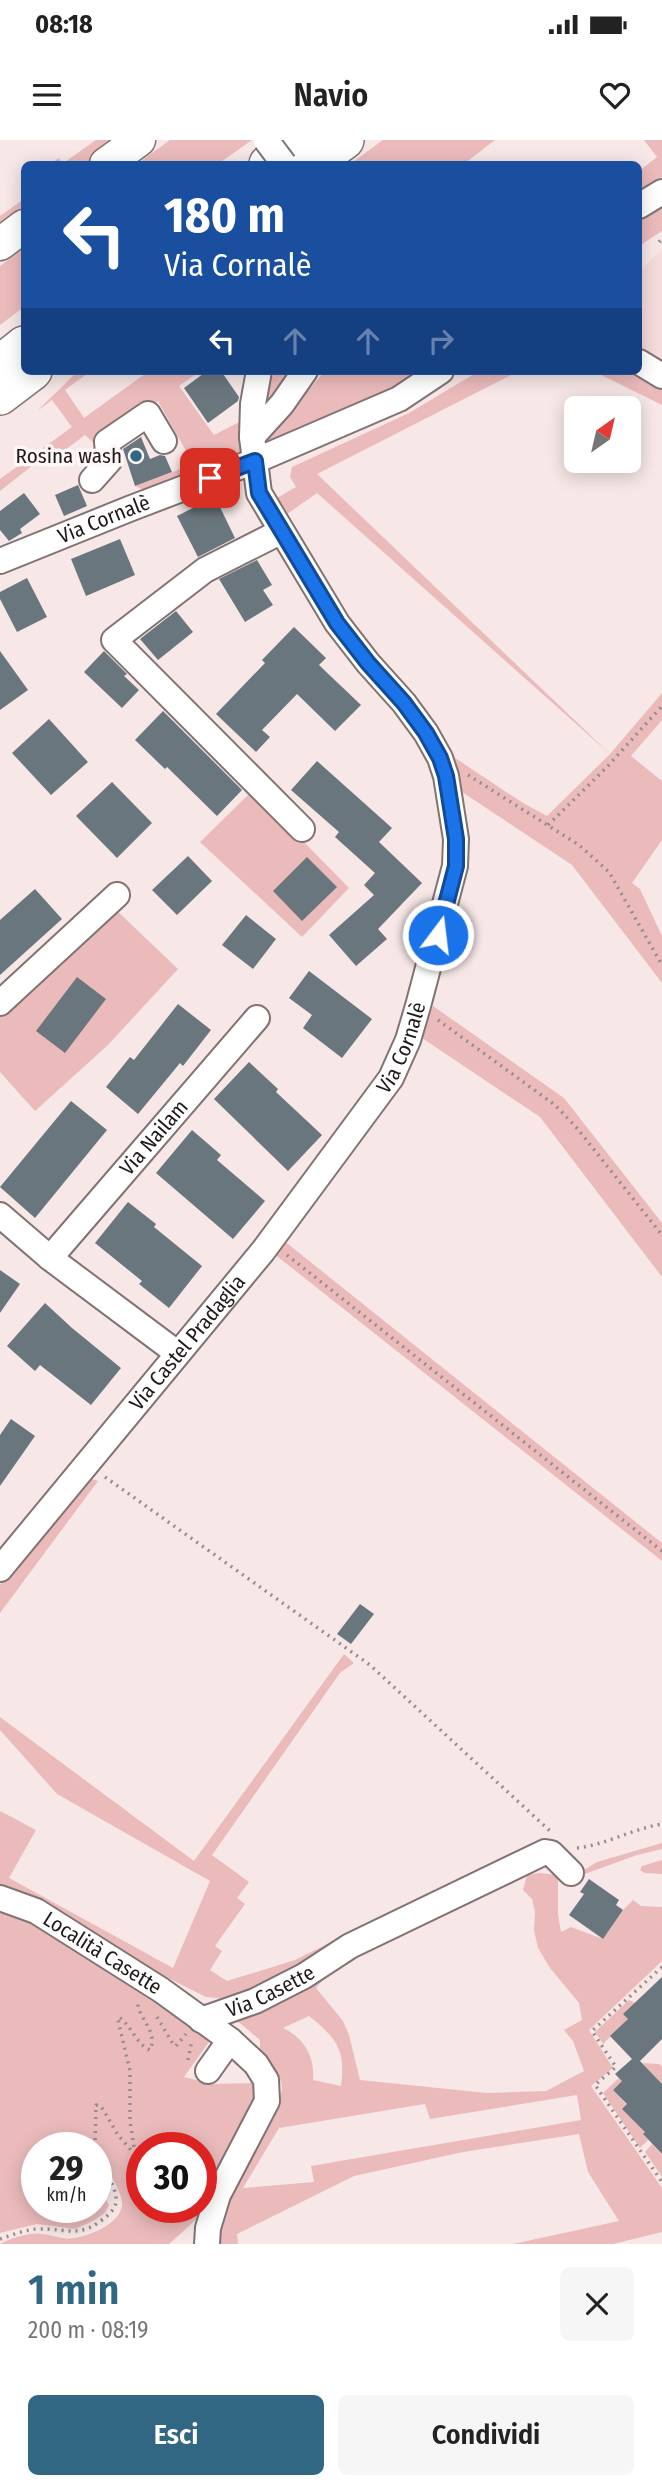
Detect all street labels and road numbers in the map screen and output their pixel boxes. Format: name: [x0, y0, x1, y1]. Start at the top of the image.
street label: Via Cornalè: [54, 489, 154, 549]
street label: Via Cornalè: [371, 999, 431, 1099]
street label: Via Nailam: [114, 1094, 194, 1181]
street label: Via Castel Pradaglia: [124, 1269, 251, 1416]
street label: Località Casette: [38, 1906, 167, 2000]
street label: Via Casette: [223, 1960, 320, 2023]

